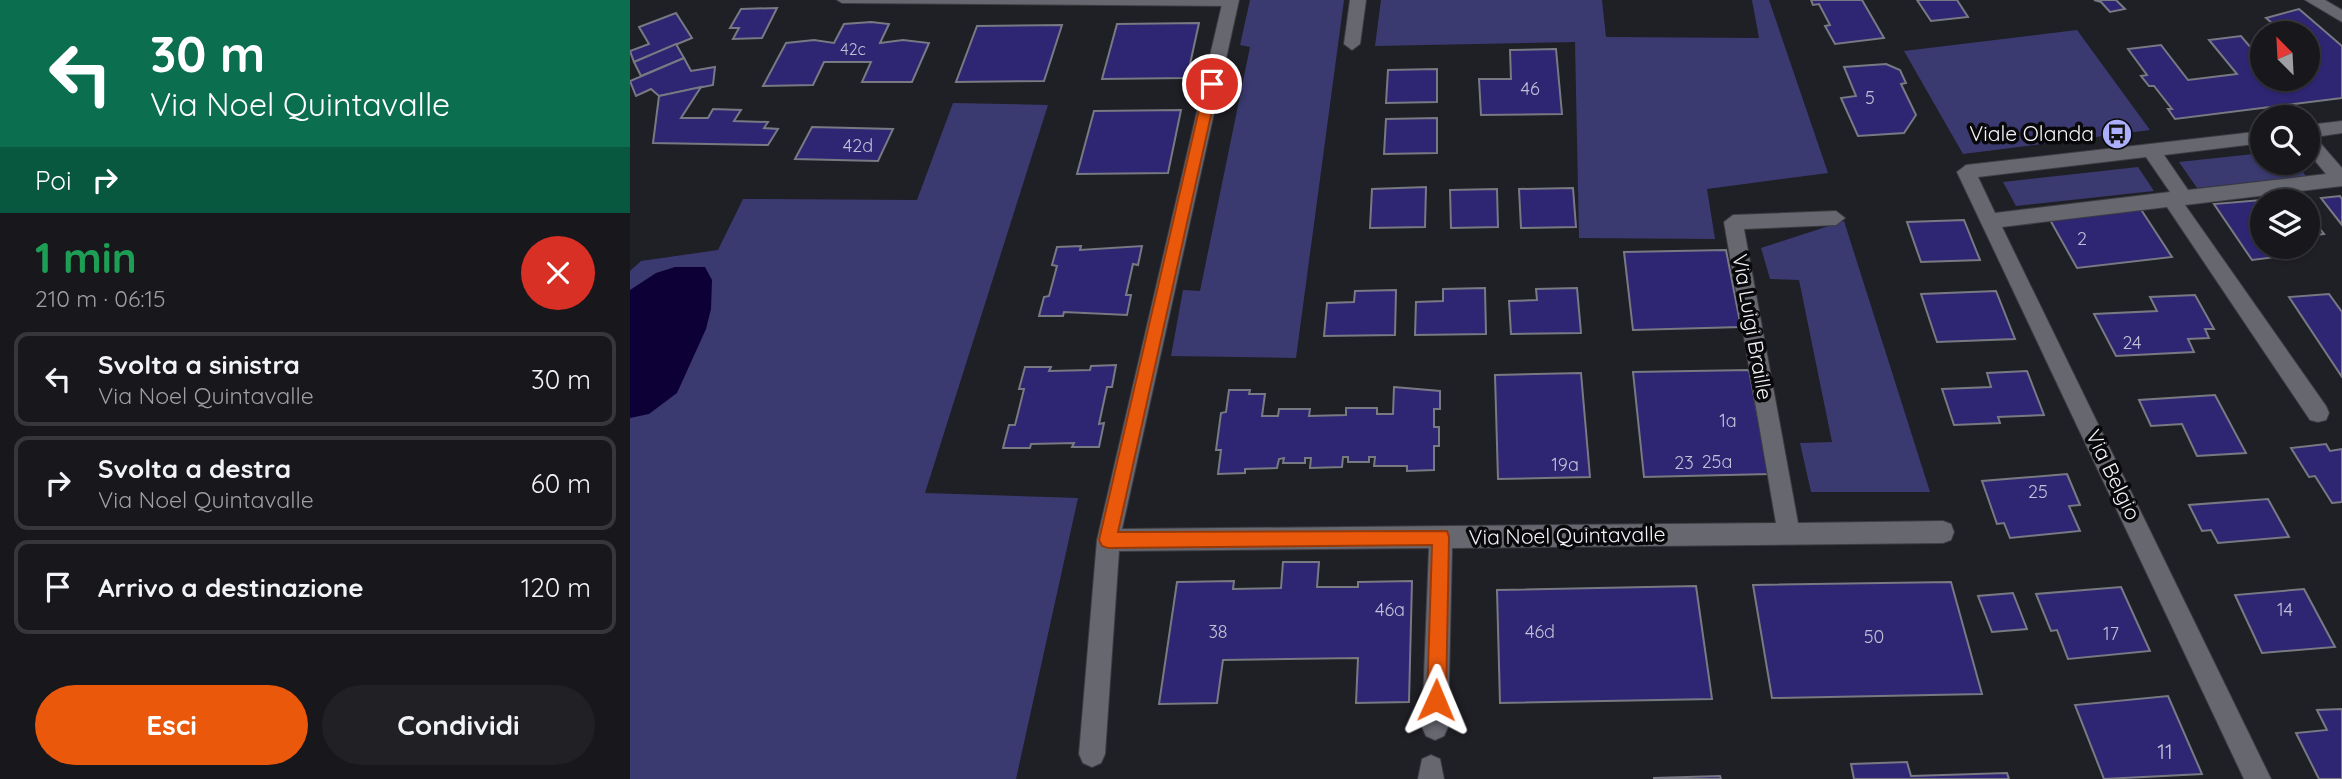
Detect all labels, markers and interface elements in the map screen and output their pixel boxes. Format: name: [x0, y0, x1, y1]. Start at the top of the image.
north arrow: [2250, 21, 2320, 91]
map controls: [2250, 21, 2320, 259]
text: 30 m: [150, 23, 265, 84]
icon: left: [35, 28, 126, 119]
house number: 42c: [840, 39, 866, 59]
pin: [1182, 54, 1242, 114]
icon: arrive: [1193, 65, 1231, 103]
house number: 46: [1520, 77, 1540, 100]
text: Via Noel Quintavalle: [150, 84, 450, 124]
house number: 5: [1865, 86, 1875, 109]
button: search: [2250, 105, 2320, 175]
bus stop icon: Viale Olanda: [2100, 117, 2134, 151]
place label: Viale Olanda: [1969, 120, 2094, 146]
house number: 42d: [843, 134, 873, 157]
icon: right: [86, 161, 124, 199]
text: Poi: [35, 164, 72, 197]
button: layers: [2250, 189, 2320, 259]
house number: 2: [2077, 227, 2087, 250]
text: 1 min: [35, 231, 137, 284]
button: close: [521, 236, 595, 310]
street label: Via Luigi Braille: [1727, 252, 1779, 402]
text: 210 m · 06:15: [35, 284, 166, 313]
house number: 24: [2122, 331, 2142, 354]
text: Svolta a sinistra: [98, 348, 300, 381]
icon: left: [39, 360, 77, 398]
text: 30 m: [531, 363, 591, 396]
text: Via Noel Quintavalle: [98, 381, 314, 410]
house number: 1a: [1719, 409, 1737, 432]
street label: Via Belgio: [2081, 425, 2147, 524]
house number: 25a: [1702, 450, 1732, 473]
house number: 23: [1674, 451, 1694, 474]
text: Svolta a destra: [98, 452, 291, 485]
house number: 19a: [1551, 453, 1579, 476]
icon: right: [39, 464, 77, 502]
text: 60 m: [531, 467, 591, 500]
house number: 25: [2028, 480, 2048, 503]
text: Via Noel Quintavalle: [98, 485, 314, 514]
street label: Via Noel Quintavalle: [1468, 520, 1666, 550]
icon: arrive: [39, 568, 77, 606]
text: Arrivo a destinazione: [98, 571, 364, 604]
text: 120 m: [521, 571, 591, 604]
house number: 46a: [1375, 598, 1405, 621]
house number: 14: [2277, 598, 2293, 621]
house number: 38: [1208, 620, 1228, 643]
house number: 46d: [1525, 620, 1555, 643]
house number: 17: [2103, 622, 2119, 645]
house number: 50: [1864, 625, 1884, 648]
position arrow: [1399, 663, 1473, 737]
button: Esci: [35, 685, 308, 765]
button: Condividi: [322, 685, 595, 765]
house number: 11: [2157, 738, 2173, 764]

